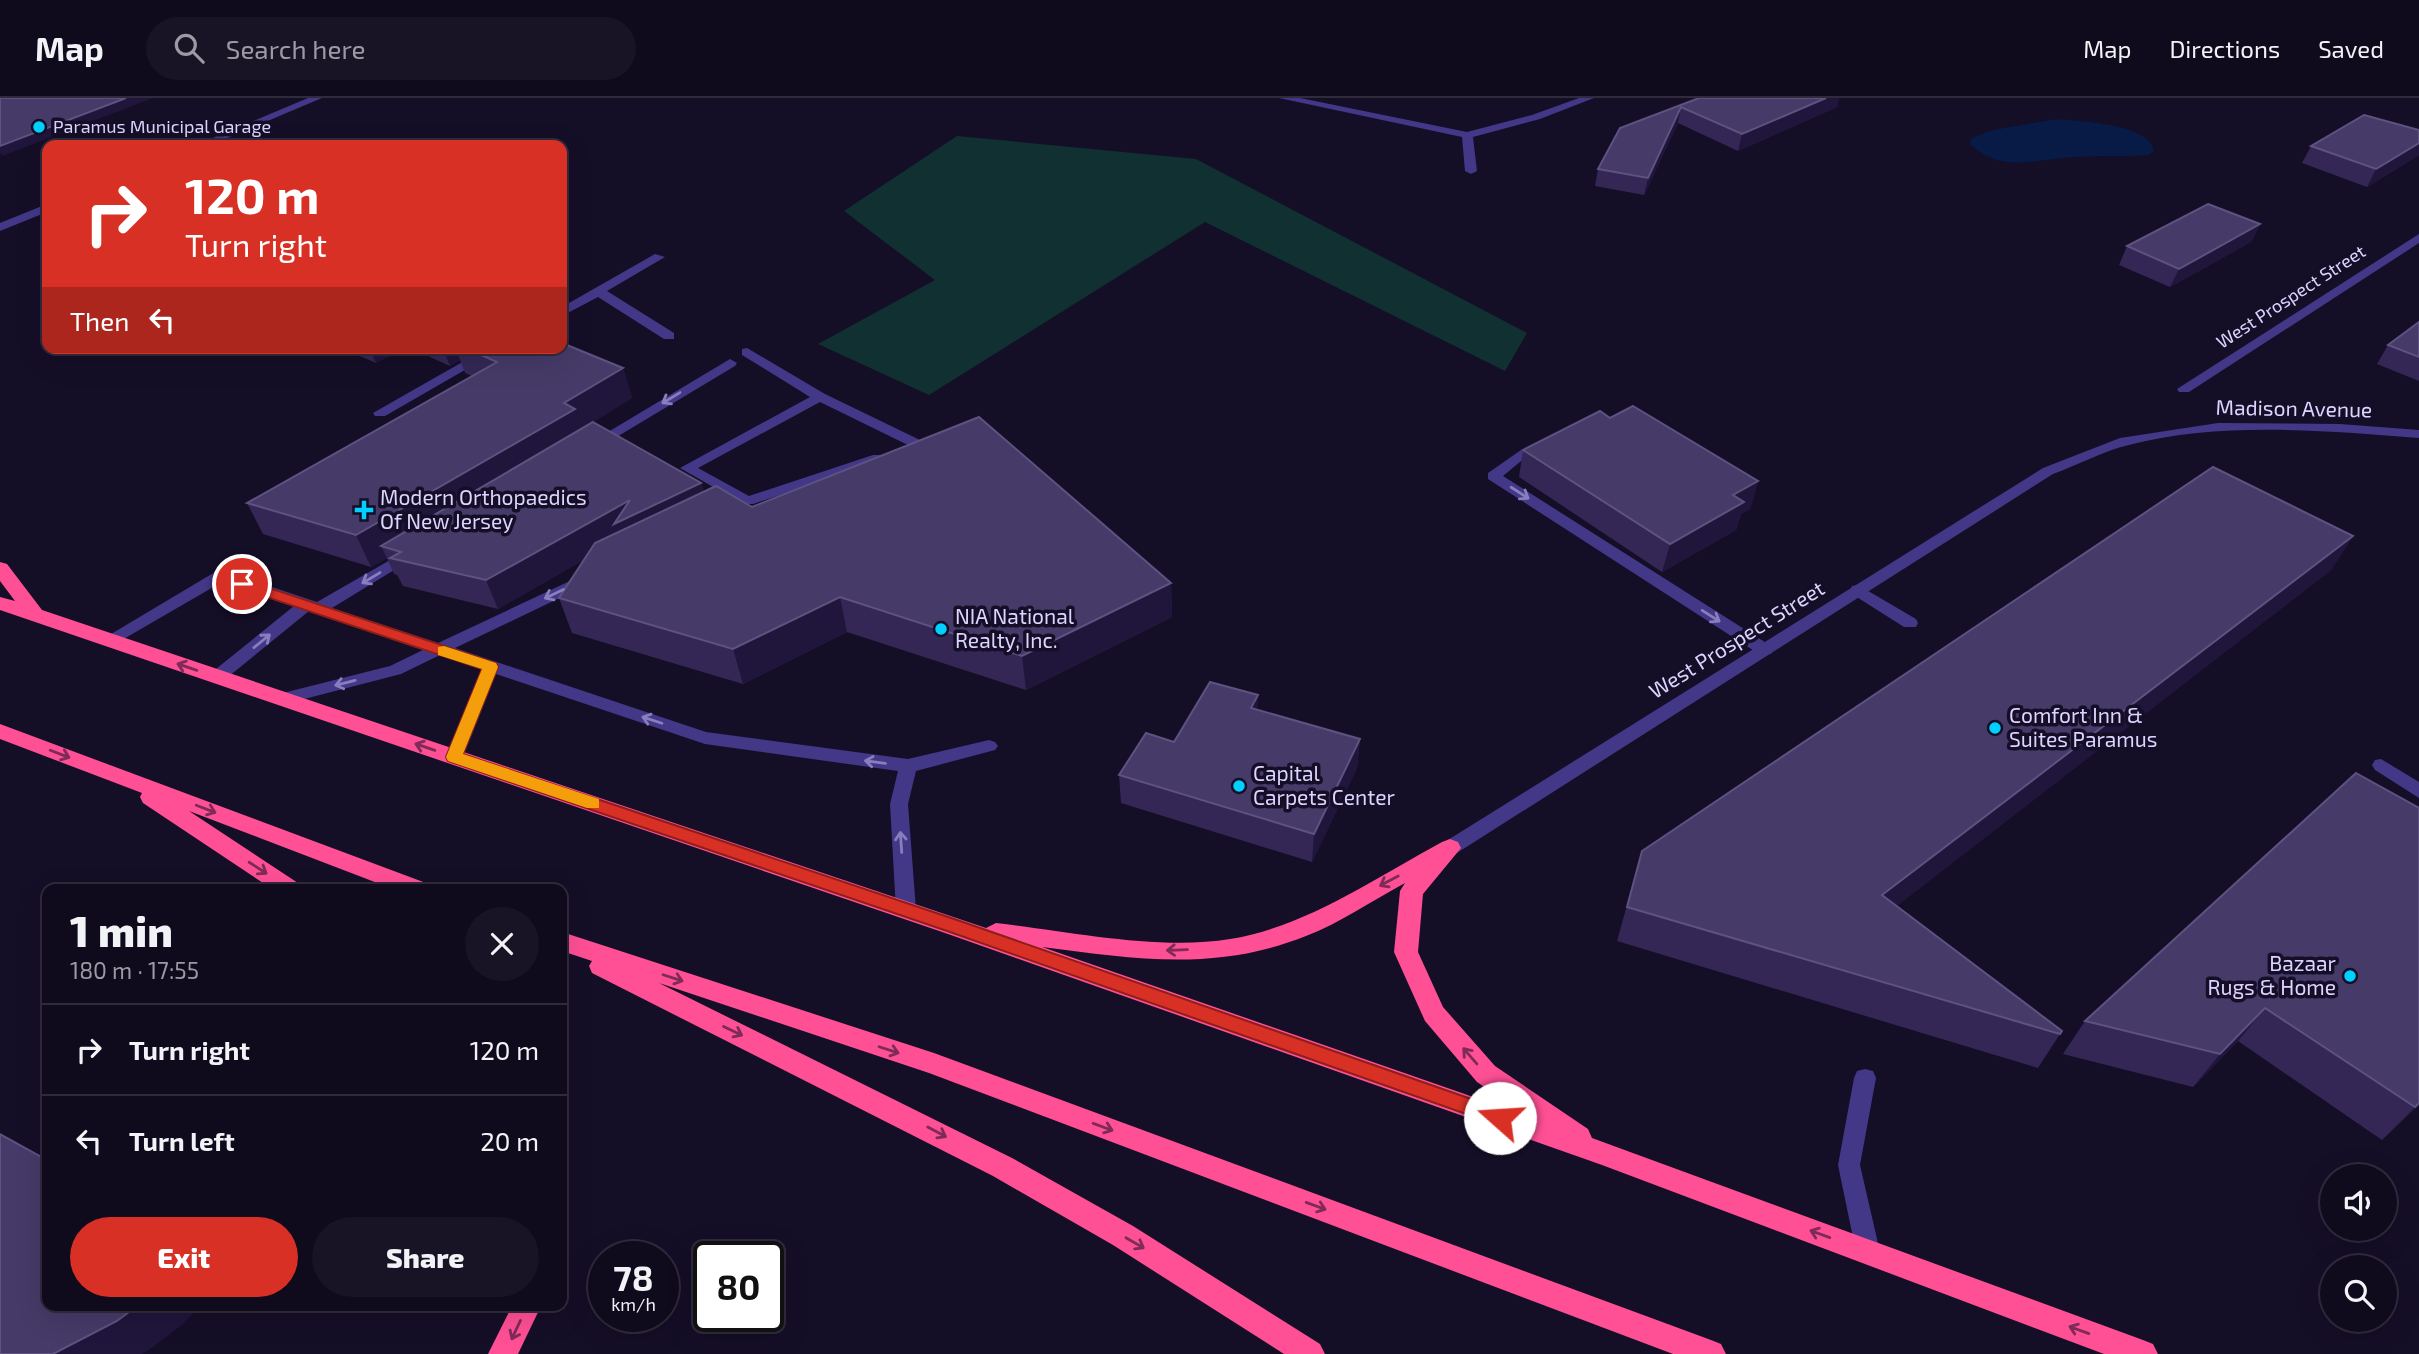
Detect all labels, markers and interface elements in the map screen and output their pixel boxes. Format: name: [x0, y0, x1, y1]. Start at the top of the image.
search box: [146, 17, 636, 80]
text: Map: [35, 28, 104, 68]
icon: search: [170, 29, 208, 67]
text: Search here: [226, 33, 365, 64]
text: Map: [2083, 34, 2131, 63]
text: Directions: [2169, 34, 2280, 63]
text: Saved: [2318, 34, 2384, 63]
place label: Paramus Municipal Garage: [53, 115, 271, 137]
marker: Paramus Municipal Garage: [31, 119, 47, 135]
text: 120 m: [185, 165, 319, 224]
icon: right: [70, 168, 161, 259]
text: Turn right: [185, 225, 327, 263]
street label: West Prospect Street: [2212, 240, 2369, 353]
icon: left: [143, 301, 181, 339]
text: Then: [70, 305, 129, 336]
one-way arrow: [662, 391, 682, 405]
street label: Madison Avenue: [2216, 394, 2373, 421]
place label: Modern Orthopaedics Of New Jersey: [380, 484, 587, 533]
one-way arrow: [1509, 487, 1529, 501]
marker: Modern Orthopaedics Of New Jersey: [354, 500, 374, 520]
pin: [212, 554, 272, 614]
icon: arrive: [223, 565, 261, 603]
one-way arrow: [361, 571, 381, 585]
street label: West Prospect Street: [1644, 575, 1829, 703]
one-way arrow: [544, 588, 565, 601]
place label: NIA National Realty, Inc.: [955, 603, 1075, 652]
one-way arrow: [1701, 609, 1721, 623]
marker: NIA National Realty, Inc.: [933, 621, 949, 637]
one-way arrow: [252, 633, 270, 649]
one-way arrow: [176, 660, 198, 672]
one-way arrow: [335, 677, 357, 690]
place label: Comfort Inn & Suites Paramus: [2009, 702, 2157, 751]
one-way arrow: [641, 713, 663, 726]
marker: Comfort Inn & Suites Paramus: [1987, 720, 2003, 736]
one-way arrow: [415, 740, 437, 752]
one-way arrow: [48, 748, 70, 761]
one-way arrow: [864, 755, 887, 768]
place label: Capital Carpets Center: [1253, 760, 1395, 809]
marker: Capital Carpets Center: [1231, 778, 1247, 794]
one-way arrow: [195, 804, 217, 817]
one-way arrow: [895, 830, 908, 853]
one-way arrow: [248, 862, 268, 876]
one-way arrow: [1380, 874, 1400, 888]
text: 1 min: [70, 905, 173, 955]
button: close: [465, 907, 539, 981]
one-way arrow: [1165, 943, 1188, 957]
place label: Bazaar Rugs & Home: [2207, 950, 2337, 999]
text: 180 m · 17:55: [70, 956, 199, 984]
marker: Bazaar Rugs & Home: [2342, 968, 2358, 984]
one-way arrow: [662, 972, 684, 985]
one-way arrow: [722, 1025, 743, 1038]
icon: right: [70, 1031, 108, 1069]
text: Turn right: [129, 1034, 250, 1065]
text: 120 m: [470, 1034, 539, 1065]
one-way arrow: [878, 1044, 900, 1057]
one-way arrow: [1462, 1047, 1478, 1065]
position arrow: [1463, 1081, 1537, 1155]
icon: left: [70, 1122, 108, 1160]
one-way arrow: [1092, 1122, 1114, 1134]
text: Turn left: [129, 1125, 235, 1156]
text: 20 m: [480, 1125, 539, 1156]
one-way arrow: [926, 1126, 946, 1140]
map controls: [2320, 1164, 2397, 1332]
button: sound: [2320, 1164, 2397, 1241]
one-way arrow: [1305, 1201, 1327, 1213]
button: Exit: [70, 1217, 298, 1297]
button: Share: [312, 1217, 539, 1297]
one-way arrow: [1809, 1227, 1831, 1240]
one-way arrow: [1125, 1236, 1145, 1250]
speed limit sign: 80: [693, 1241, 784, 1332]
button: search: [2320, 1255, 2397, 1332]
text: 78: [613, 1256, 654, 1298]
text: km/h: [611, 1293, 656, 1315]
one-way arrow: [508, 1319, 522, 1340]
one-way arrow: [2068, 1323, 2090, 1336]

